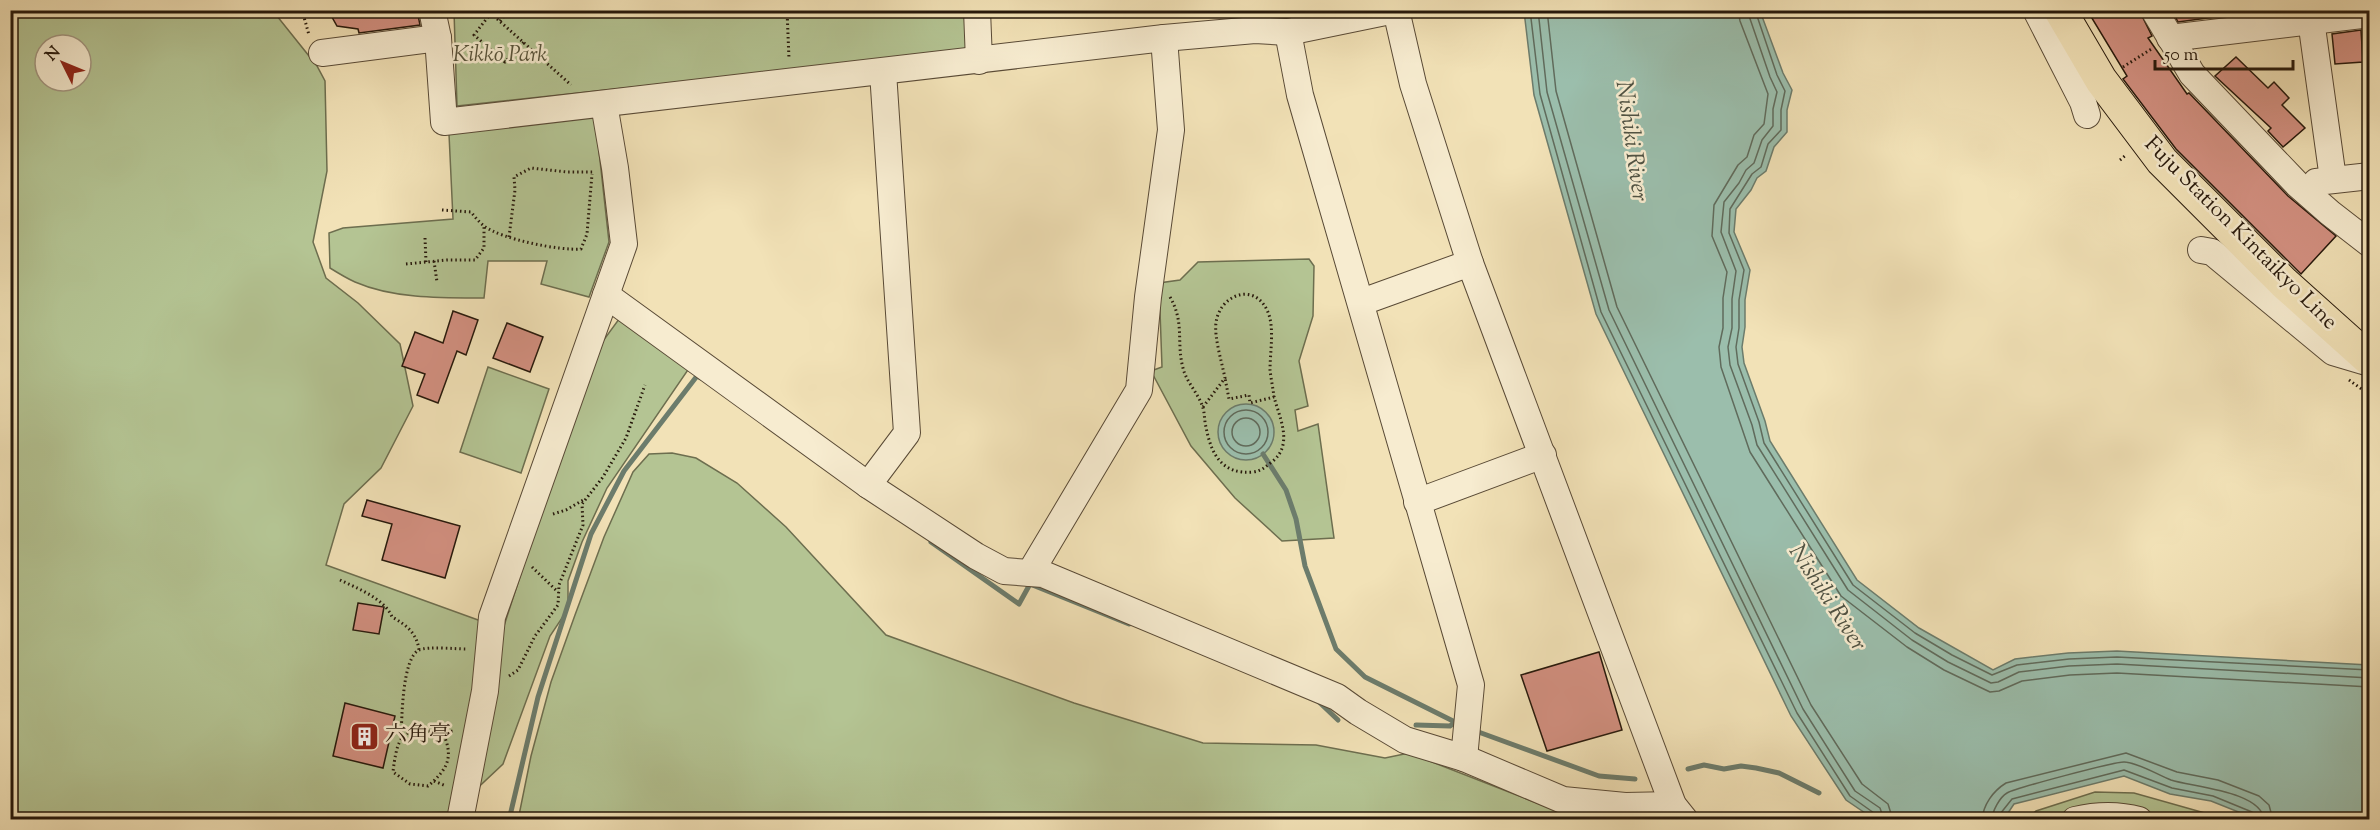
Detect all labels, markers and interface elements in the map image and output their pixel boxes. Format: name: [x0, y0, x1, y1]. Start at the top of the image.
north arrow: [33, 33, 93, 93]
scale bar: [2155, 33, 2293, 71]
park label: Kikkō Park: [453, 40, 547, 72]
text: N: [41, 42, 67, 67]
text: 50 m: [2163, 43, 2199, 69]
water label: Nishiki River: [1606, 78, 1656, 204]
street label: Fuju Station Kintaikyo Line: [2136, 130, 2344, 338]
water label: Nishiki River: [1780, 538, 1875, 659]
building icon: 六角亭: [348, 720, 380, 752]
place label: 六角亭: [385, 720, 451, 752]

